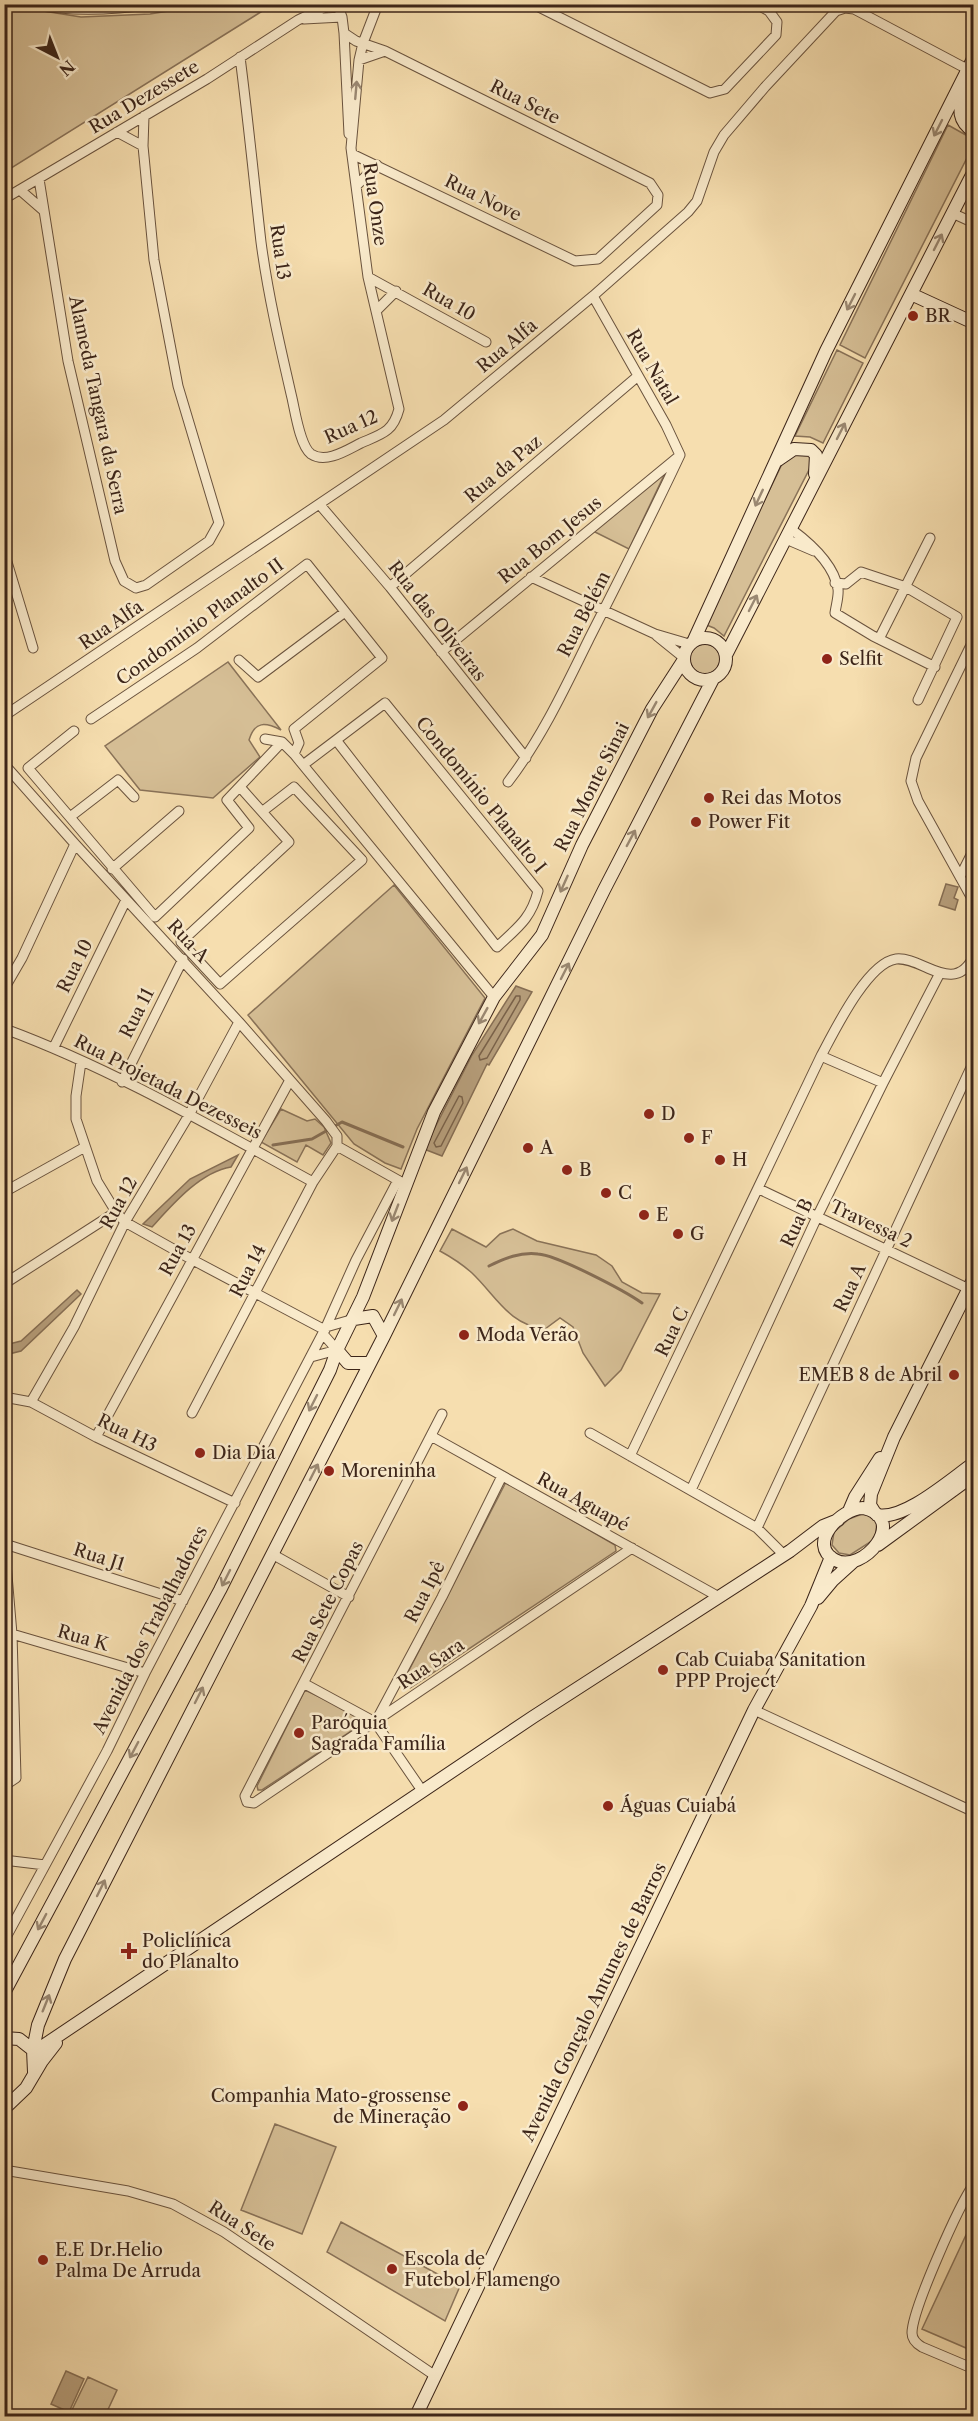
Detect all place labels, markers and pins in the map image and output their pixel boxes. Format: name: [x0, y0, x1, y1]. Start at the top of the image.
place label: BR: [925, 305, 952, 327]
marker: BR: [906, 309, 920, 323]
place label: Selfit: [839, 648, 884, 670]
marker: Selfit: [820, 652, 834, 666]
place label: Rei das Motos: [721, 787, 842, 809]
marker: Rei das Motos: [702, 791, 716, 805]
place label: Power Fit: [708, 811, 791, 833]
marker: Power Fit: [689, 815, 703, 829]
place label: D: [661, 1103, 676, 1125]
marker: D: [642, 1107, 656, 1121]
place label: F: [701, 1127, 713, 1149]
marker: F: [682, 1131, 696, 1145]
place label: A: [539, 1137, 554, 1159]
marker: A: [521, 1141, 535, 1155]
place label: H: [732, 1149, 747, 1171]
marker: H: [713, 1153, 727, 1167]
place label: B: [579, 1159, 592, 1181]
marker: B: [560, 1163, 574, 1177]
place label: C: [618, 1182, 632, 1204]
marker: C: [599, 1186, 613, 1200]
place label: E: [656, 1204, 668, 1226]
marker: E: [637, 1208, 651, 1222]
place label: G: [690, 1223, 705, 1245]
marker: G: [671, 1227, 685, 1241]
place label: Moda Verão: [476, 1324, 579, 1346]
marker: Moda Verão: [457, 1328, 471, 1342]
place label: EMEB 8 de Abril: [798, 1364, 942, 1386]
marker: EMEB 8 de Abril: [947, 1368, 961, 1382]
place label: Dia Dia: [212, 1442, 276, 1464]
marker: Dia Dia: [193, 1446, 207, 1460]
place label: Moreninha: [341, 1460, 436, 1482]
marker: Moreninha: [322, 1464, 336, 1478]
place label: Cab Cuiaba Sanitation PPP Project: [675, 1649, 866, 1692]
marker: Cab Cuiaba Sanitation PPP Project: [656, 1663, 670, 1677]
place label: Paróquia Sagrada Família: [311, 1712, 446, 1755]
marker: Paróquia Sagrada Família: [292, 1726, 306, 1740]
place label: Águas Cuiabá: [619, 1794, 737, 1817]
marker: Águas Cuiabá: [601, 1799, 615, 1813]
place label: Policlínica do Planalto: [142, 1930, 239, 1973]
marker: Policlínica do Planalto: [120, 1942, 138, 1960]
place label: Companhia Mato-grossense de Mineração: [211, 2085, 451, 2128]
marker: Companhia Mato-grossense de Mineração: [456, 2099, 470, 2113]
place label: E.E Dr.Helio Palma De Arruda: [55, 2239, 202, 2282]
place label: Escola de Futebol Flamengo: [404, 2248, 560, 2291]
marker: E.E Dr.Helio Palma De Arruda: [36, 2253, 50, 2267]
marker: Escola de Futebol Flamengo: [385, 2262, 399, 2276]

